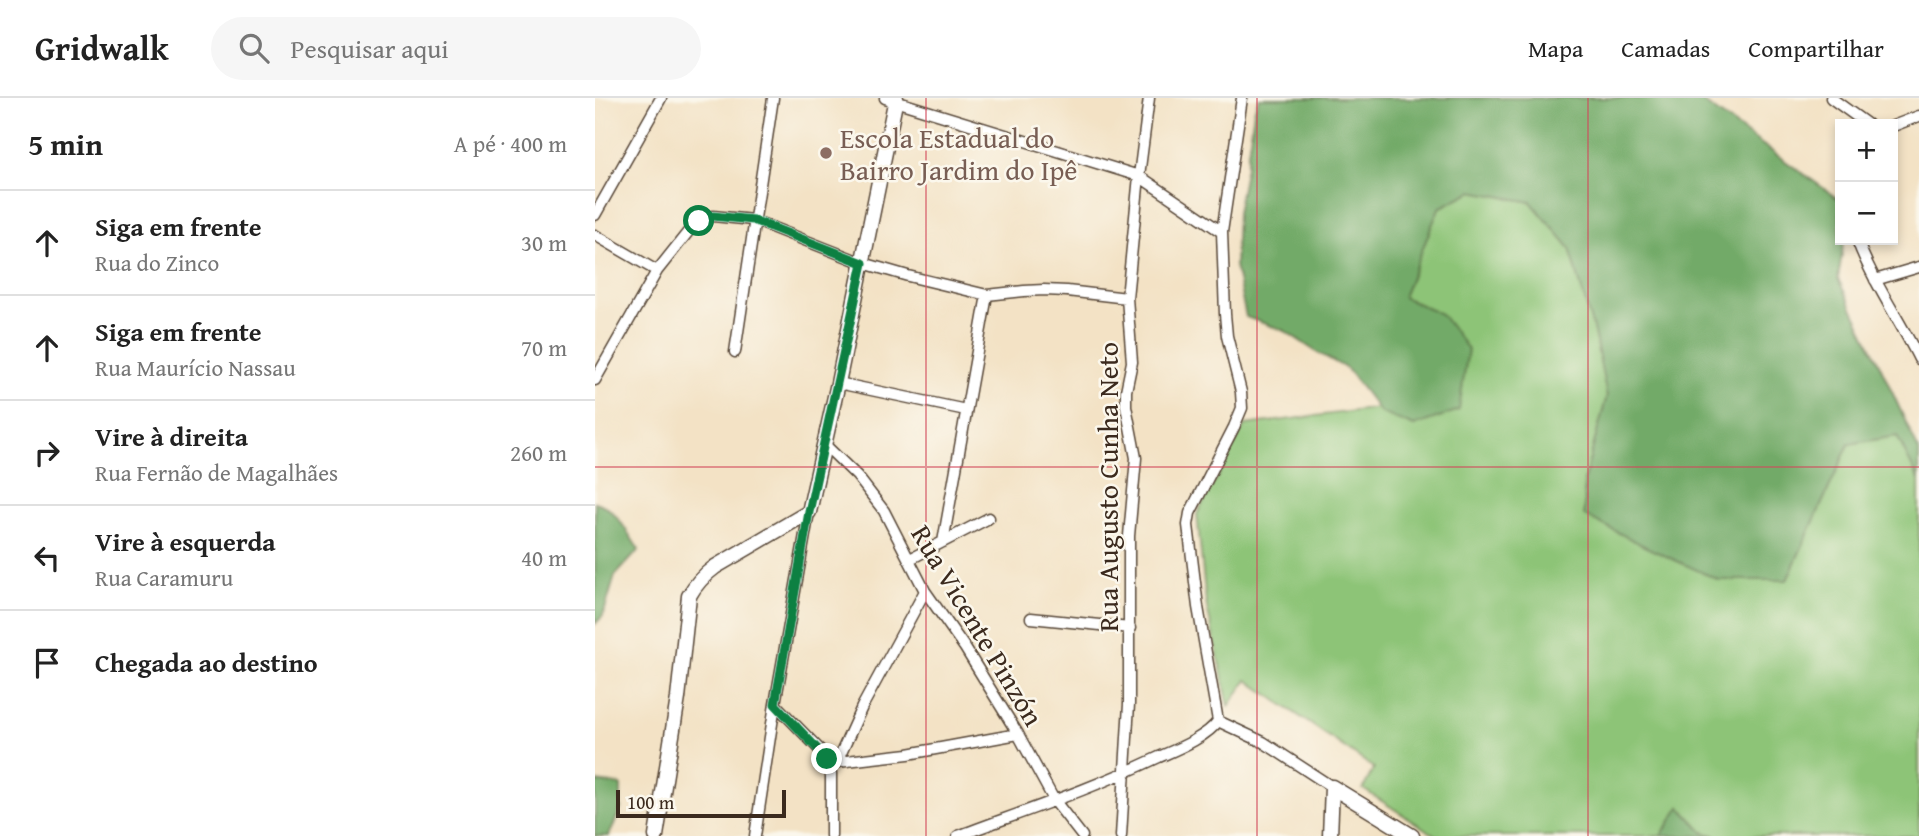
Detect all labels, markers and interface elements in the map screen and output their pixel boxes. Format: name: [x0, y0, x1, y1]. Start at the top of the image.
search box: [211, 17, 701, 80]
text: Gridwalk: [35, 24, 169, 72]
icon: search: [235, 29, 273, 67]
text: Pesquisar aqui: [291, 29, 449, 68]
text: Mapa: [1528, 31, 1583, 66]
text: Camadas: [1621, 31, 1710, 66]
text: Compartilhar: [1748, 31, 1884, 66]
place label: Escola Estadual do Bairro Jardim do Ipê: [840, 117, 1078, 190]
map controls: [1835, 119, 1898, 245]
button: +: [1835, 119, 1898, 182]
text: 5 min: [28, 122, 103, 166]
text: A pé · 400 m: [454, 127, 567, 160]
marker: Escola Estadual do Bairro Jardim do Ipê: [818, 145, 834, 161]
button: −: [1835, 182, 1898, 245]
route start: [683, 205, 714, 236]
text: Siga em frente: [95, 207, 262, 246]
icon: ahead: [28, 224, 66, 262]
text: 30 m: [521, 226, 567, 259]
text: Rua do Zinco: [95, 246, 219, 279]
text: Siga em frente: [95, 312, 262, 351]
icon: ahead: [28, 329, 66, 367]
text: 70 m: [521, 331, 567, 364]
street label: Rua Augusto Cunha Neto: [1087, 342, 1128, 632]
text: Rua Maurício Nassau: [95, 351, 296, 384]
text: Vire à direita: [95, 417, 248, 456]
icon: right: [28, 434, 66, 472]
text: 260 m: [510, 436, 567, 469]
text: Rua Fernão de Magalhães: [95, 456, 338, 489]
street label: Rua Vicente Pinzón: [902, 517, 1054, 734]
text: Vire à esquerda: [95, 522, 276, 561]
icon: left: [28, 539, 66, 577]
text: 40 m: [521, 541, 567, 574]
text: Rua Caramuru: [95, 561, 233, 594]
text: Chegada ao destino: [95, 643, 318, 682]
icon: arrive: [28, 644, 66, 682]
route end: [811, 743, 842, 774]
scale bar: [616, 787, 786, 819]
text: 100 m: [627, 788, 674, 816]

